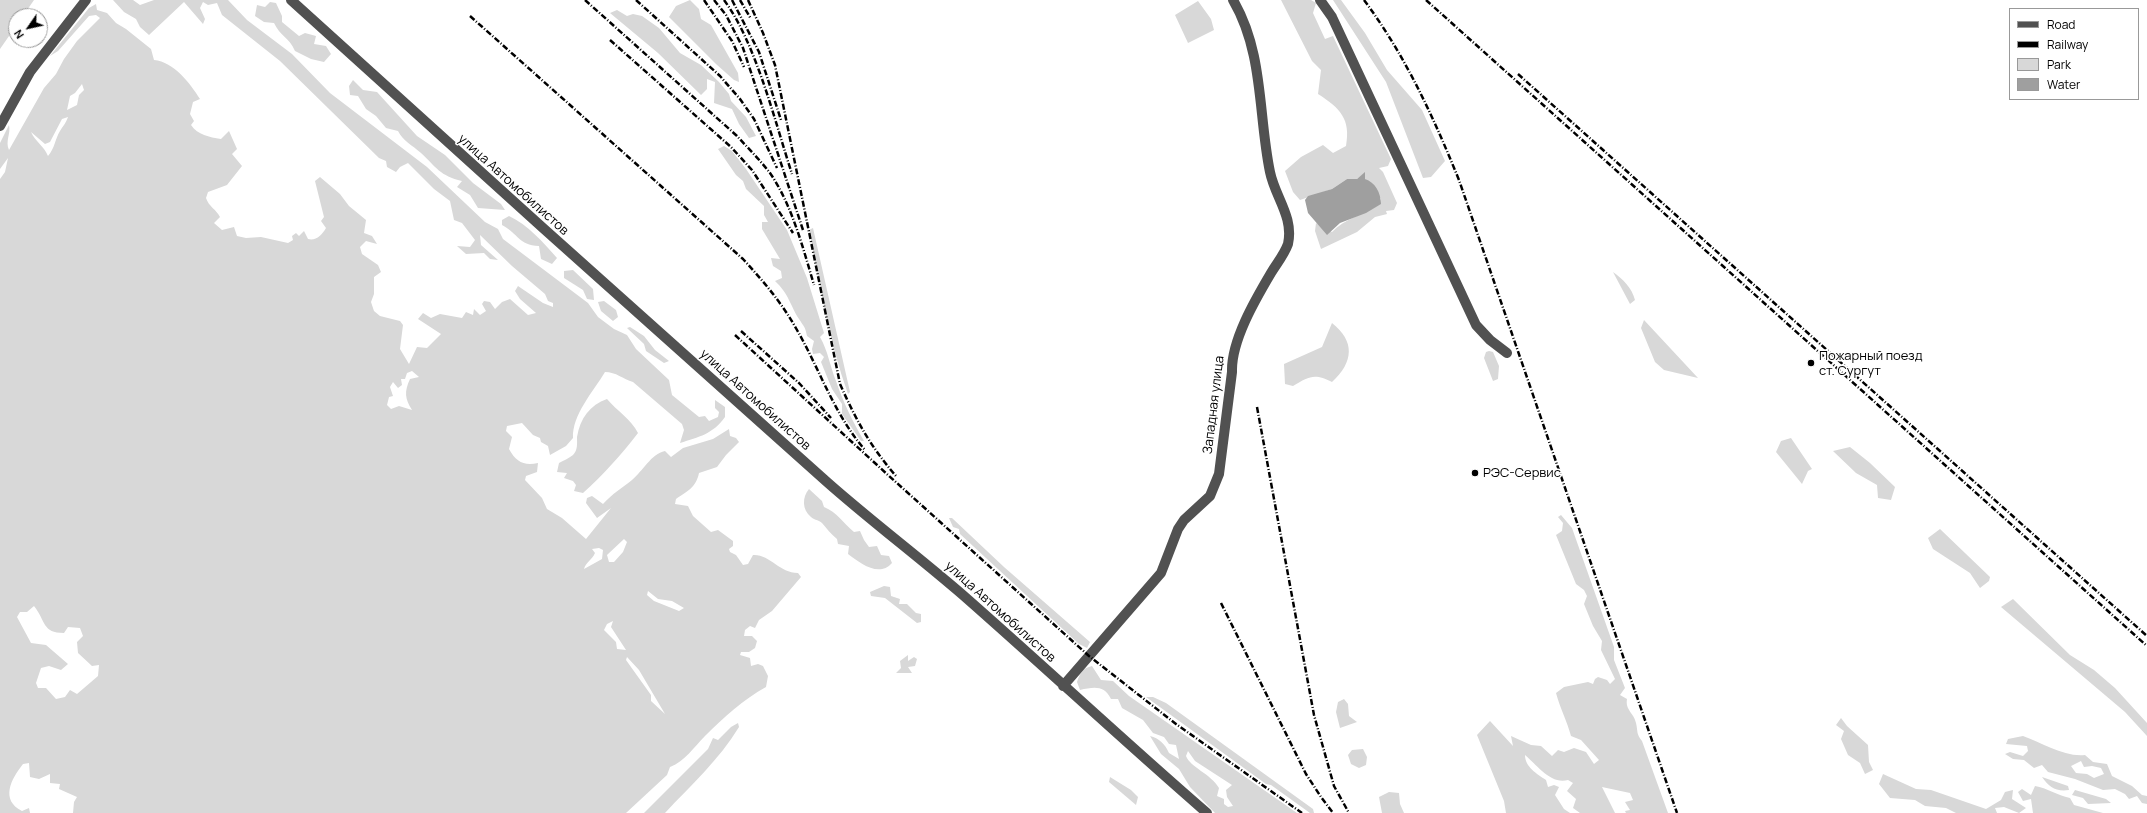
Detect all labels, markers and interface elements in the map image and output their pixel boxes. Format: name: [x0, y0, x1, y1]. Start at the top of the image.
north arrow: [8, 8, 48, 48]
legend: [2009, 8, 2139, 100]
text: Road: [2047, 16, 2075, 33]
text: N: [10, 27, 27, 42]
text: Railway: [2047, 36, 2088, 53]
text: Park: [2047, 56, 2071, 73]
text: Water: [2047, 76, 2080, 93]
street label: улица Автомобилистов: [455, 131, 571, 239]
street label: улица Автомобилистов: [697, 346, 813, 454]
place label: Пожарный поезд ст. Сургут: [1819, 348, 1922, 379]
street label: Западная улица: [1200, 355, 1228, 455]
marker: Пожарный поезд ст. Сургут: [1806, 358, 1816, 368]
place label: РЭС-Сервис: [1483, 465, 1561, 481]
marker: РЭС-Сервис: [1470, 468, 1480, 478]
street label: улица Автомобилистов: [942, 558, 1058, 666]

